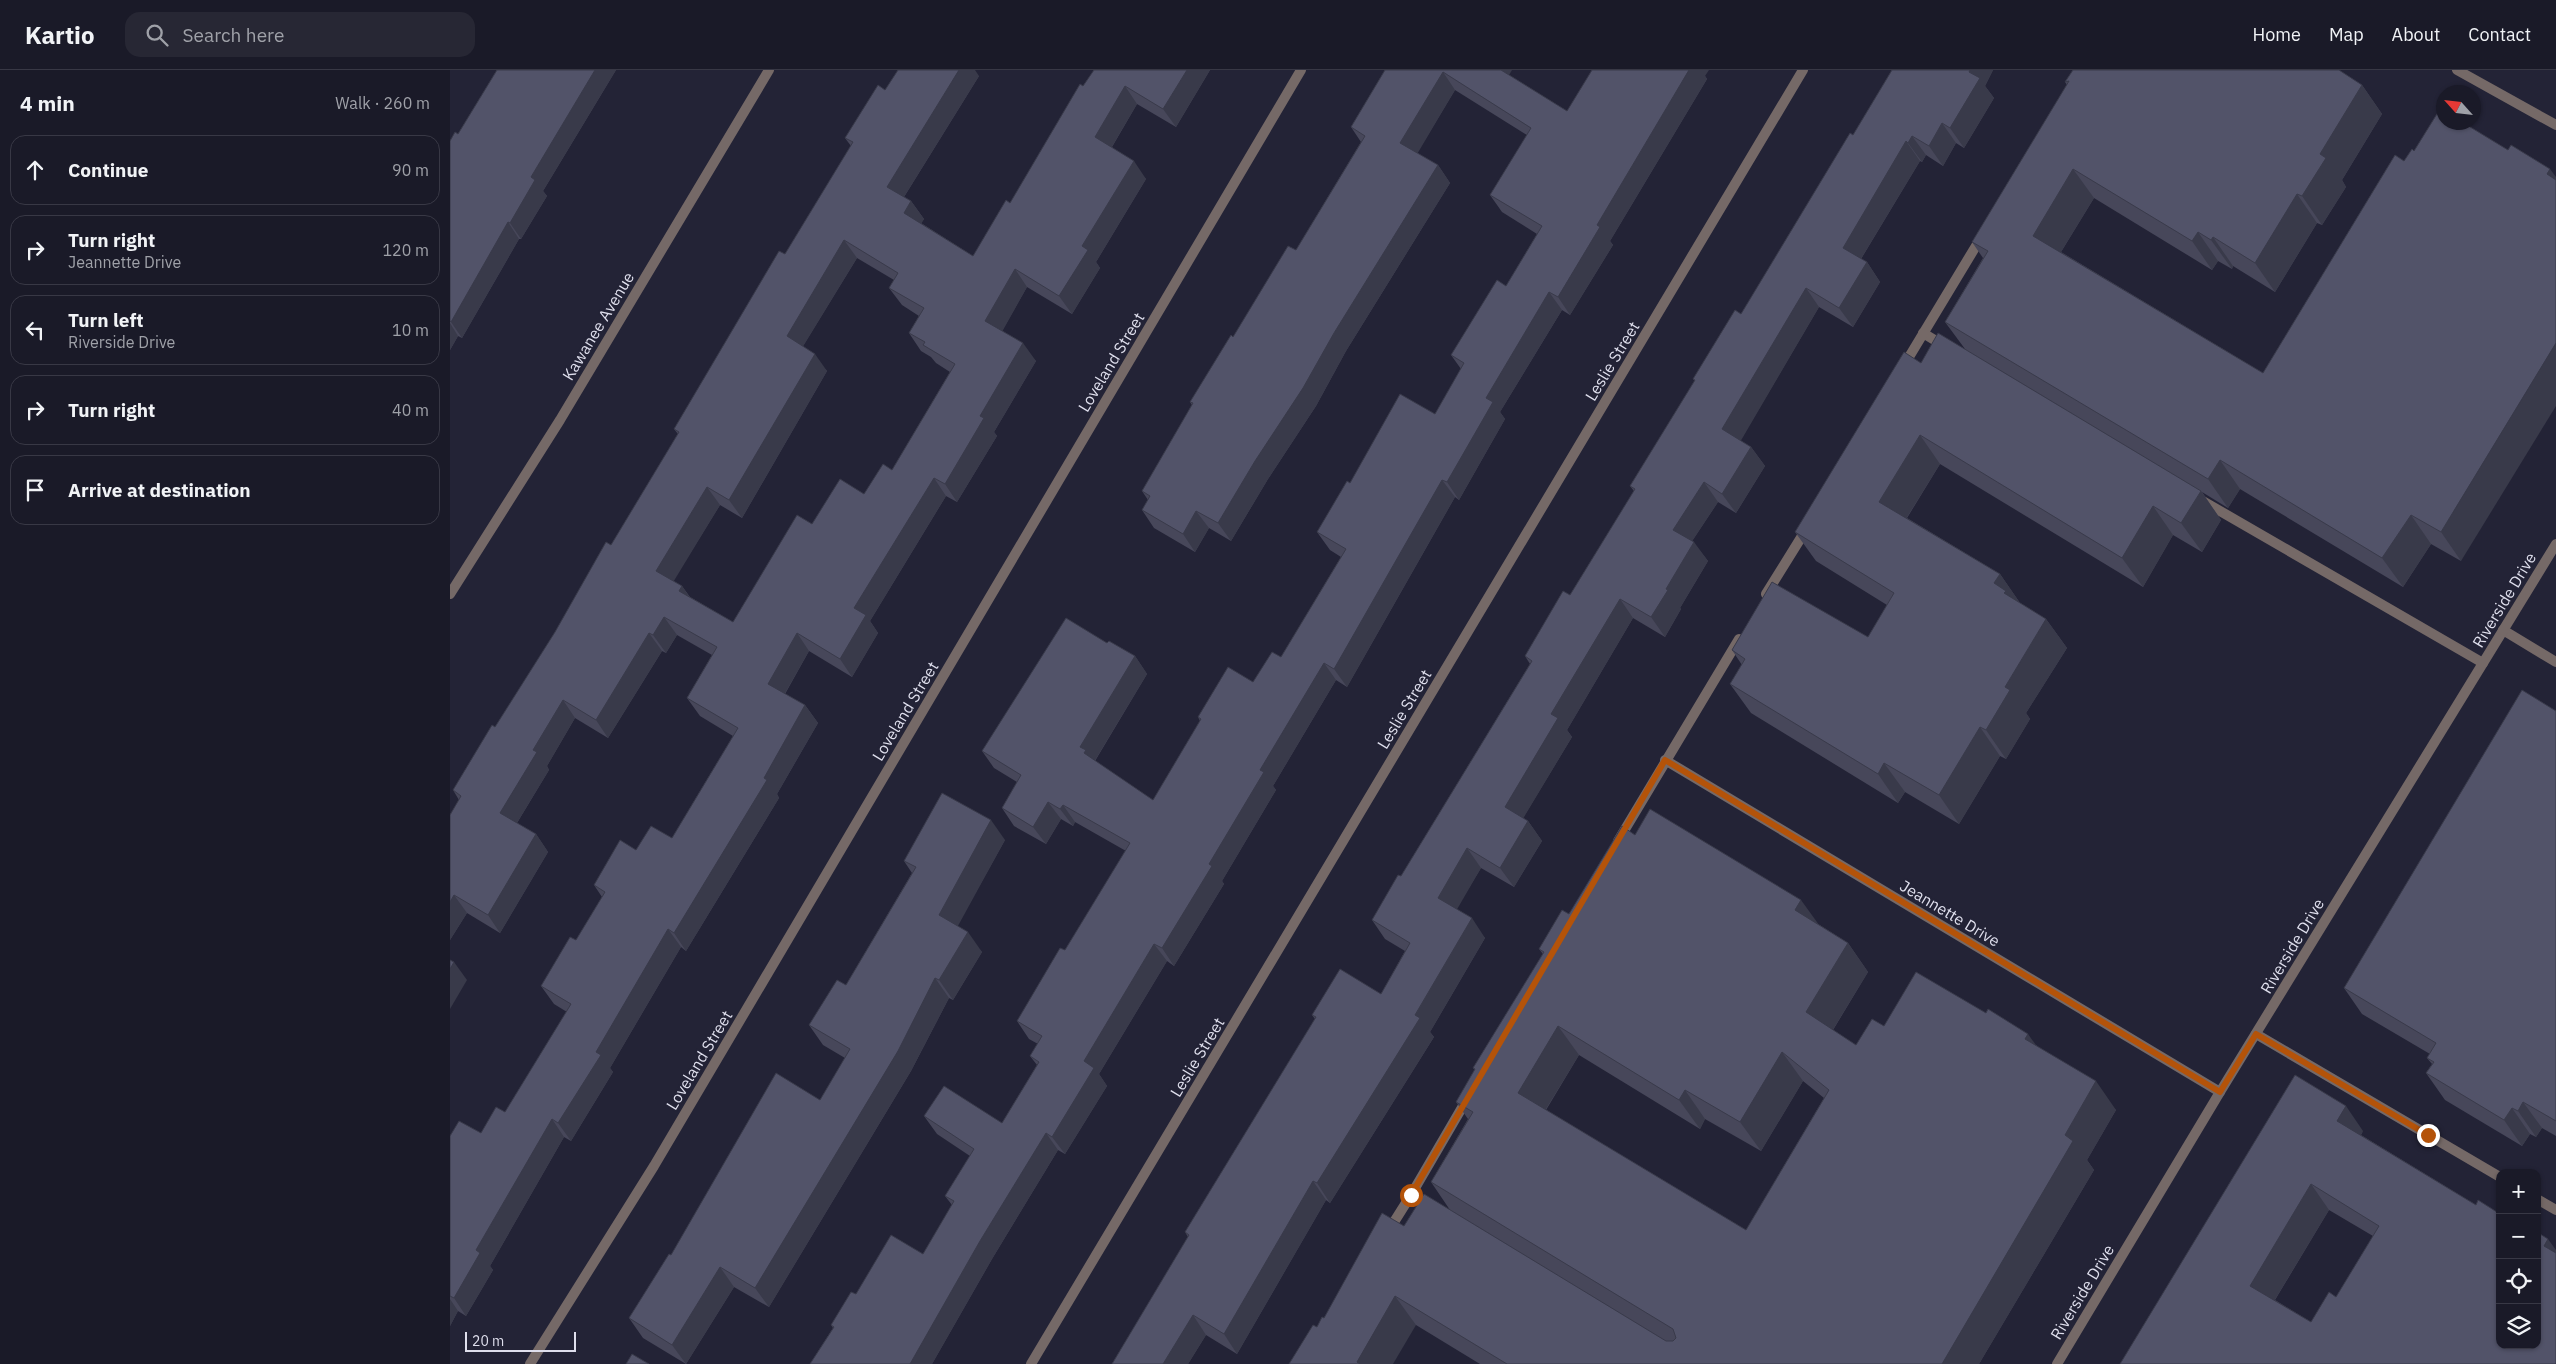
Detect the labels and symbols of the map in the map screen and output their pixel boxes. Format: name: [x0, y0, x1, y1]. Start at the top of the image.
north arrow: [2436, 85, 2481, 130]
street label: Kawanee Avenue: [558, 268, 638, 384]
street label: Loveland Street: [1074, 309, 1148, 415]
street label: Leslie Street: [1580, 318, 1644, 404]
street label: Riverside Drive: [2468, 549, 2540, 651]
street label: Loveland Street: [868, 658, 942, 764]
street label: Leslie Street: [1372, 666, 1436, 752]
street label: Jeannette Drive: [1896, 875, 2004, 951]
street label: Riverside Drive: [2256, 895, 2328, 997]
street label: Loveland Street: [662, 1007, 736, 1113]
street label: Leslie Street: [1165, 1014, 1229, 1100]
route end: [2417, 1124, 2440, 1147]
route start: [1400, 1184, 1423, 1207]
street label: Riverside Drive: [2046, 1241, 2118, 1343]
scale bar: [465, 1329, 576, 1352]

